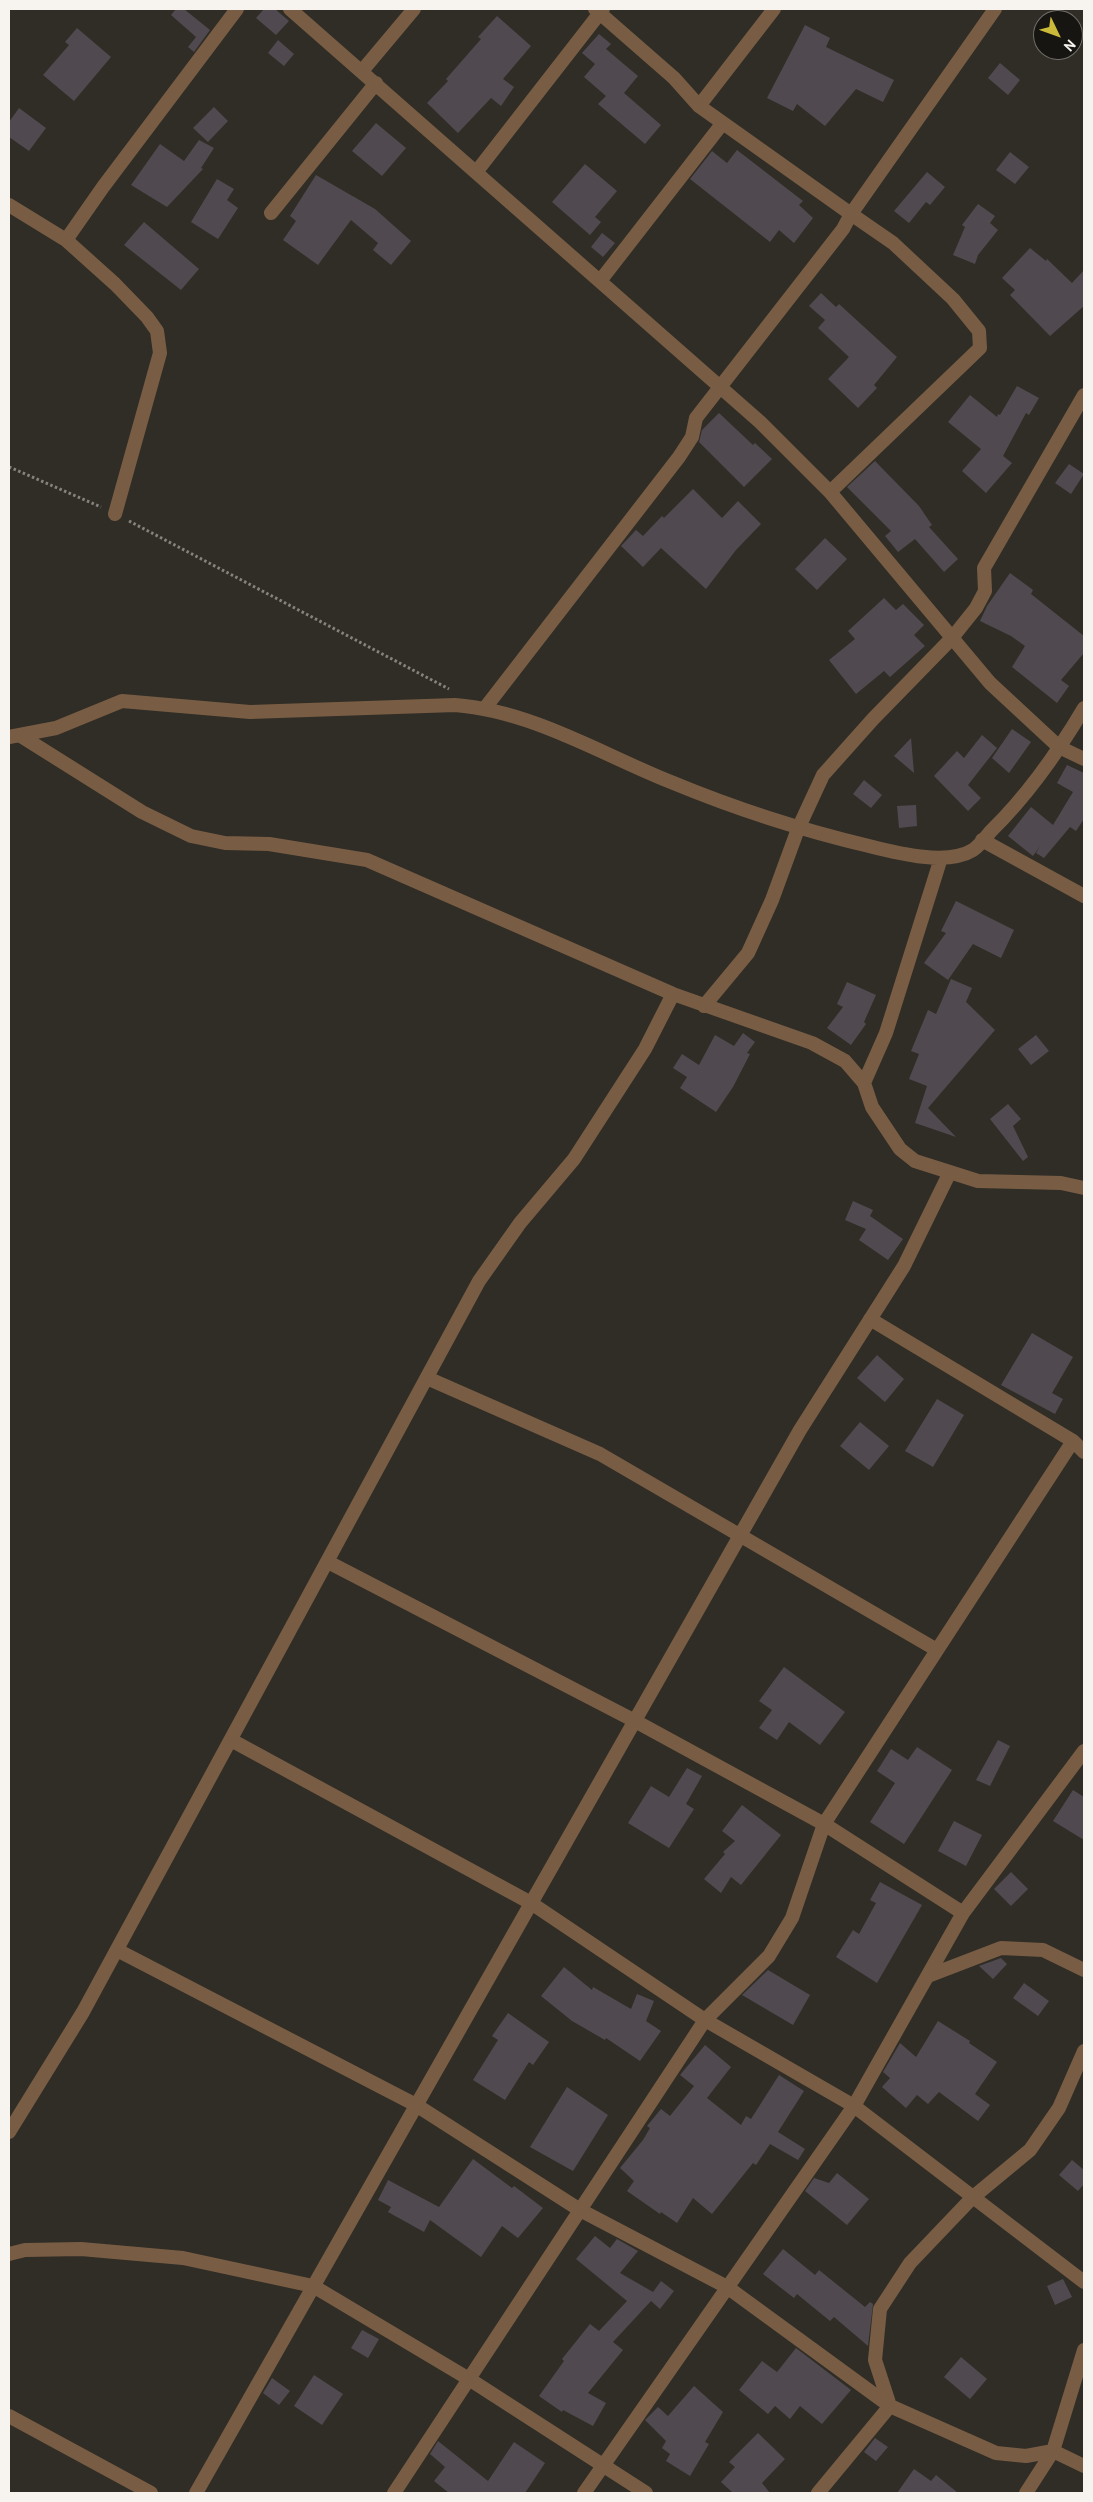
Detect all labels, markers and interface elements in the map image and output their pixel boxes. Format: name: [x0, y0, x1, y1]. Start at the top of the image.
north arrow: [1033, 10, 1083, 60]
text: N: [1059, 35, 1078, 54]

